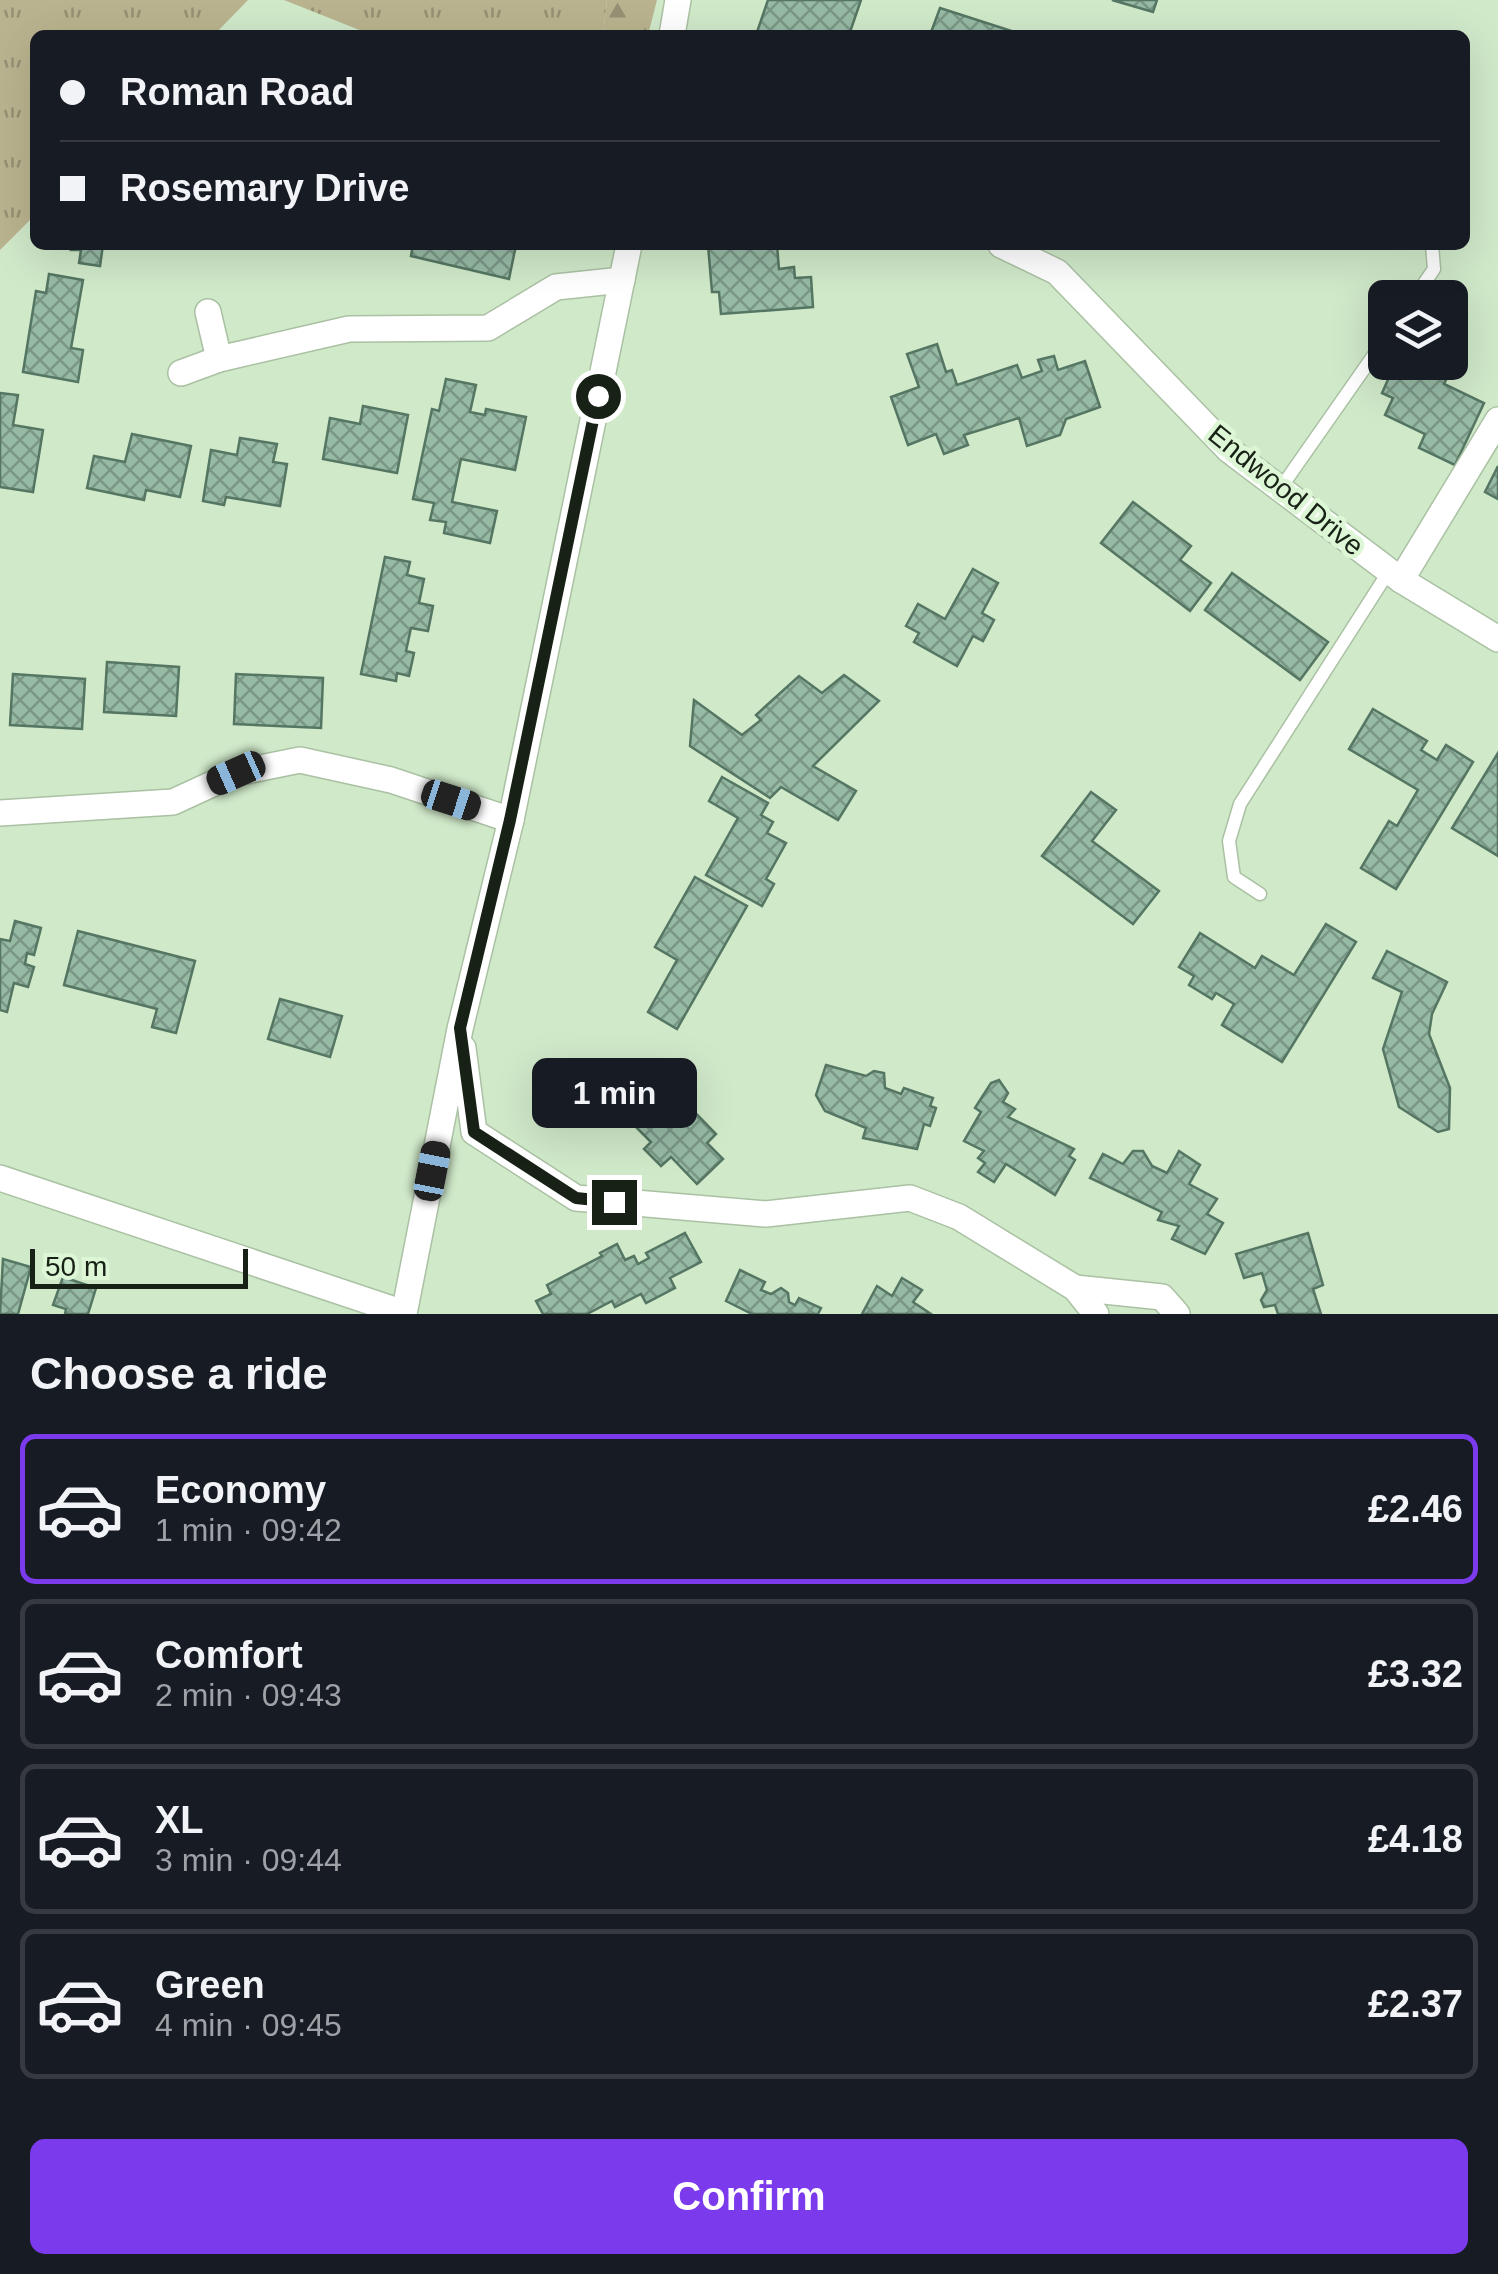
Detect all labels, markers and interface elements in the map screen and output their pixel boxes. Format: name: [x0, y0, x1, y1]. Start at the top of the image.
text: Roman Road: [120, 71, 354, 113]
text: Rosemary Drive: [120, 167, 409, 209]
map controls: [1368, 280, 1468, 380]
button: layers: [1368, 280, 1468, 380]
route start: [576, 374, 621, 419]
street label: Endwood Drive: [1202, 418, 1370, 562]
car: [202, 747, 270, 799]
car: [418, 776, 484, 824]
callout: 1 min: [532, 1057, 696, 1127]
text: 1 min: [573, 1075, 656, 1111]
car: [412, 1139, 452, 1203]
route end: [592, 1180, 637, 1225]
scale bar: [30, 1244, 248, 1288]
text: 50 m: [45, 1251, 107, 1282]
text: Choose a ride: [30, 1348, 328, 1399]
icon: car: [35, 1464, 125, 1554]
text: Economy: [155, 1469, 326, 1511]
text: £2.46: [1368, 1488, 1463, 1530]
text: 1 min · 09:42: [155, 1512, 342, 1548]
icon: car: [35, 1629, 125, 1719]
text: Comfort: [155, 1634, 303, 1676]
text: £3.32: [1368, 1653, 1463, 1695]
text: 2 min · 09:43: [155, 1677, 342, 1713]
icon: car: [35, 1794, 125, 1884]
text: XL: [155, 1799, 204, 1841]
text: £4.18: [1368, 1818, 1463, 1860]
text: 3 min · 09:44: [155, 1842, 342, 1878]
icon: car: [35, 1959, 125, 2049]
text: Green: [155, 1964, 265, 2006]
text: £2.37: [1368, 1983, 1463, 2025]
text: 4 min · 09:45: [155, 2007, 342, 2043]
button: Confirm: [30, 2139, 1468, 2254]

